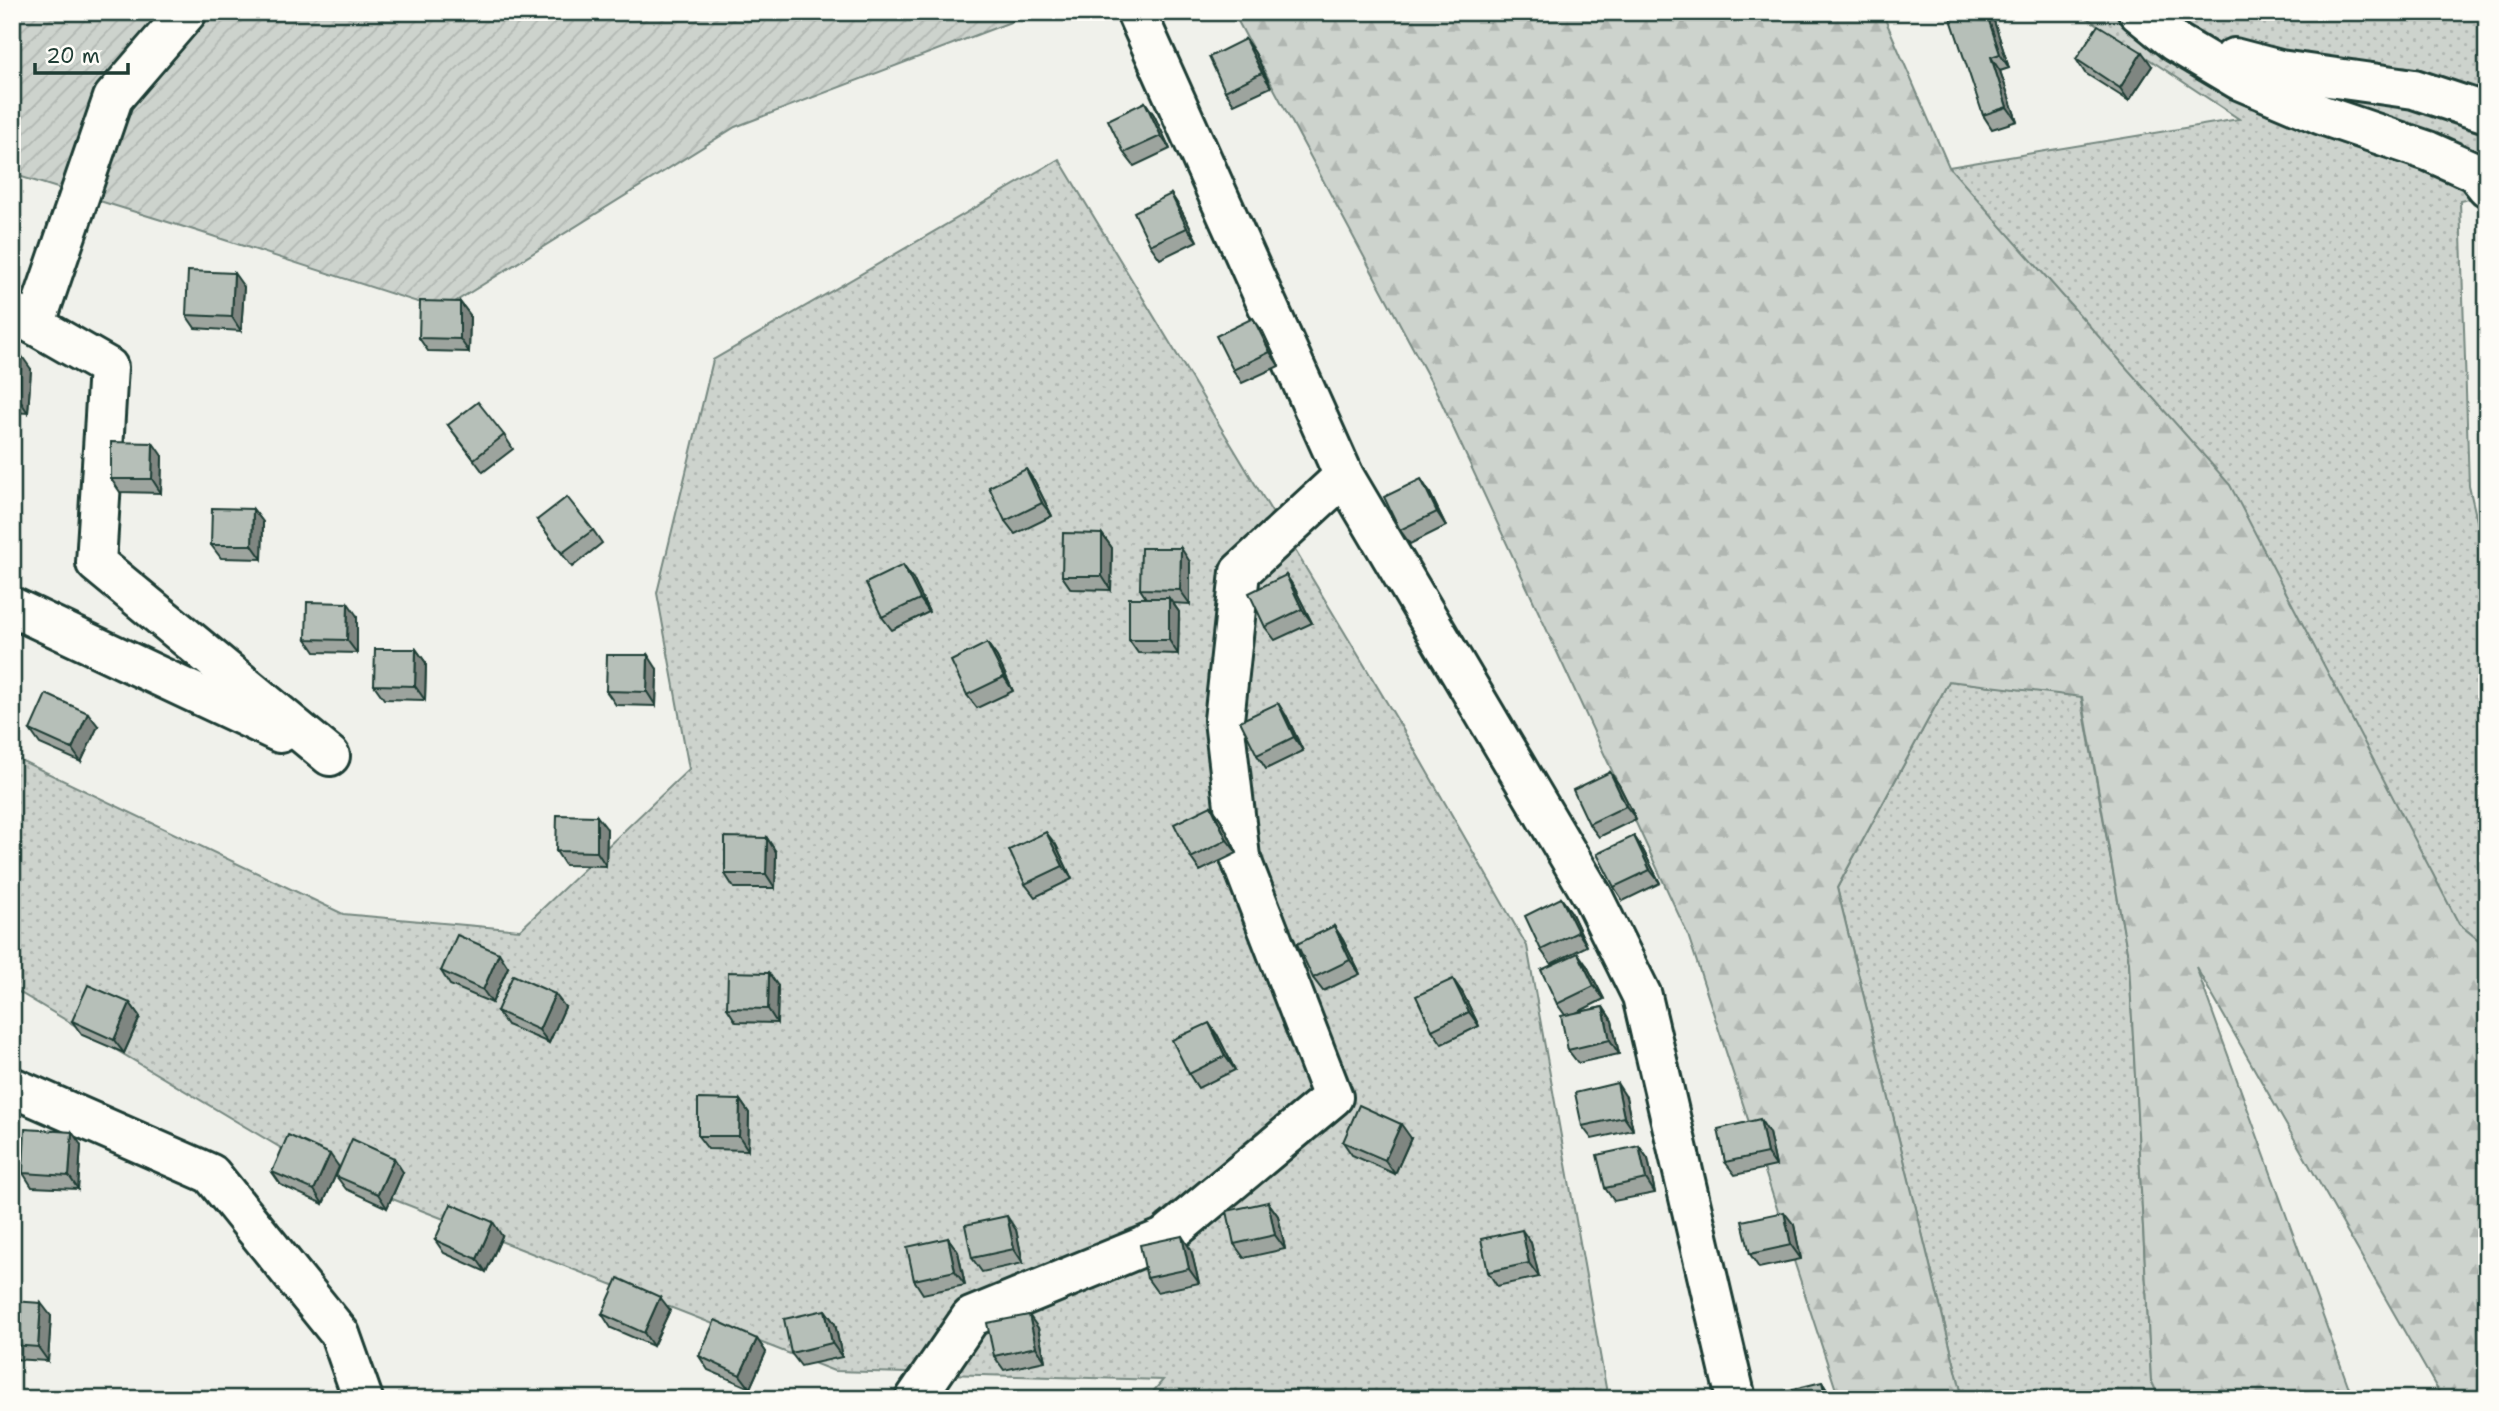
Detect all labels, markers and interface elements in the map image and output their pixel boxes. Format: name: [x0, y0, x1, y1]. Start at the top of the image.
scale bar: [35, 32, 128, 76]
text: 20 m: [46, 42, 100, 70]

